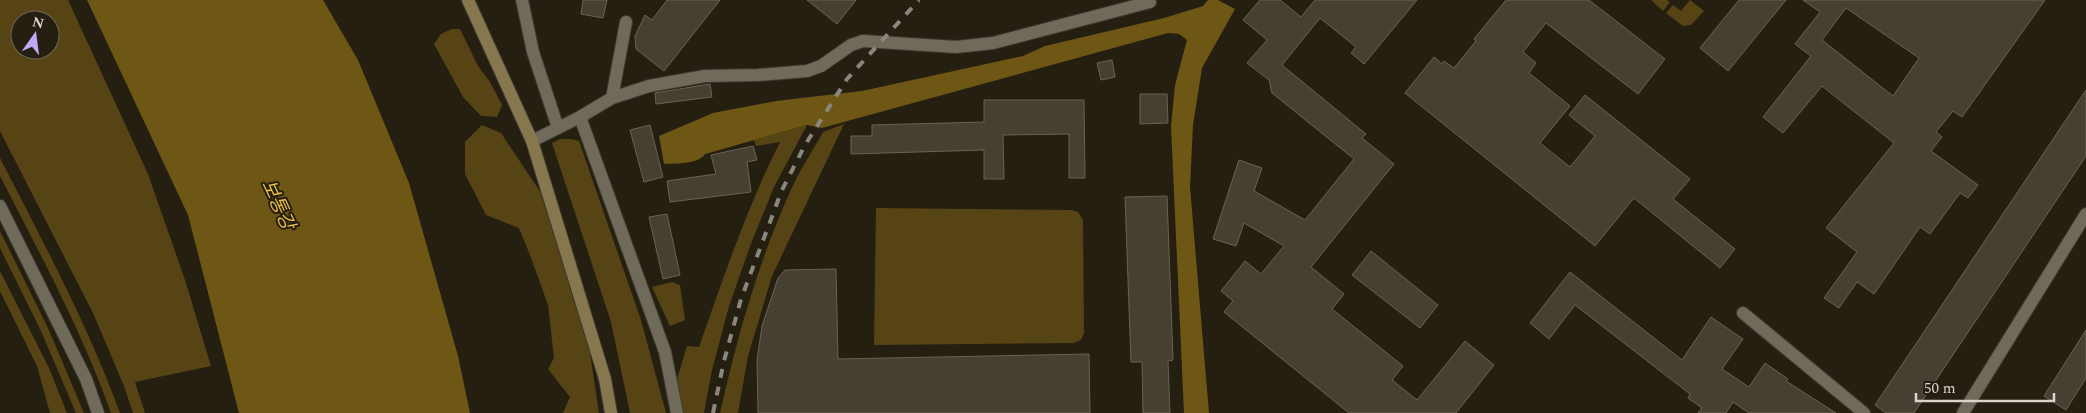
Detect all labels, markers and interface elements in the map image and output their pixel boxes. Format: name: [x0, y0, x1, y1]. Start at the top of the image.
north arrow: [10, 10, 60, 60]
text: N: [30, 11, 46, 34]
water label: 보통강: [253, 175, 303, 237]
scale bar: [1916, 370, 2054, 402]
text: 50 m: [1924, 377, 1956, 400]

